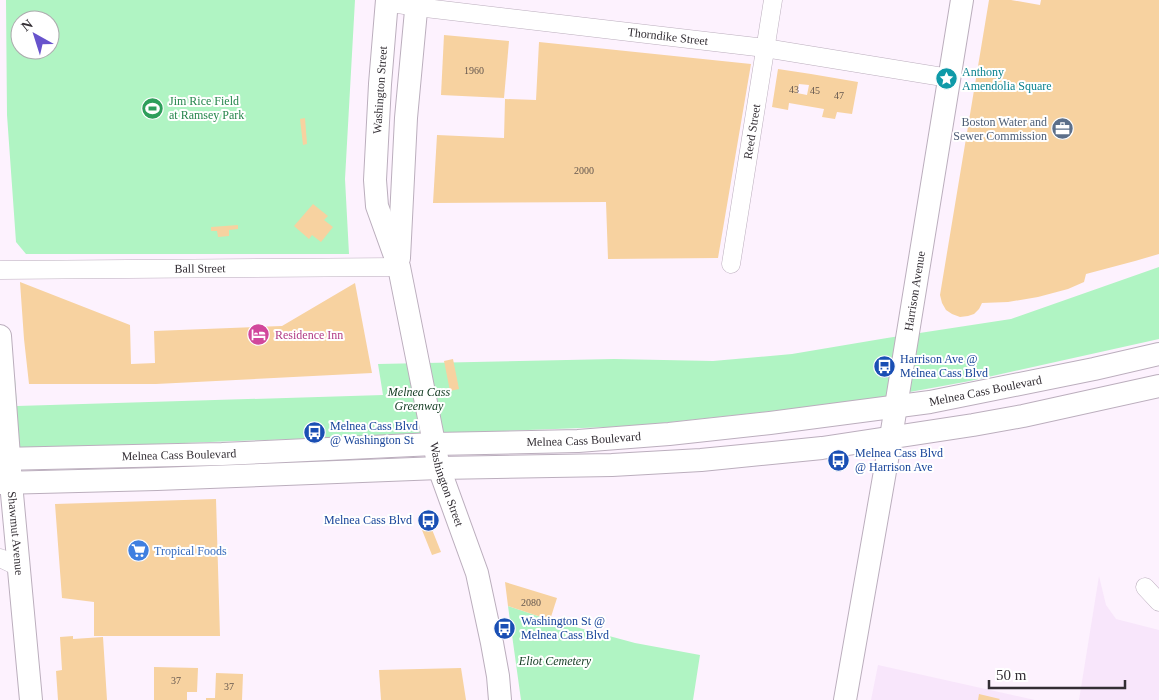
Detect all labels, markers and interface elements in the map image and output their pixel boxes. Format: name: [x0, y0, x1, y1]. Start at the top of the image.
north arrow: [10, 10, 60, 60]
text: N: [18, 16, 36, 34]
street label: Thorndike Street: [627, 25, 710, 48]
street label: Washington Street: [370, 45, 390, 134]
house number: 1960: [464, 65, 484, 76]
place label: Anthony Amendolia Square: [962, 65, 1052, 93]
place icon: Anthony Amendolia Square: [934, 67, 958, 91]
house number: 43: [789, 84, 799, 95]
house number: 45: [810, 85, 820, 96]
house number: 47: [834, 90, 844, 101]
place label: Jim Rice Field at Ramsey Park: [169, 94, 244, 122]
sports icon: Jim Rice Field at Ramsey Park: [141, 96, 165, 120]
street label: Reed Street: [741, 102, 763, 160]
place label: Boston Water and Sewer Commission: [953, 115, 1047, 143]
office icon: Boston Water and Sewer Commission: [1051, 117, 1075, 141]
house number: 2000: [574, 165, 594, 176]
street label: Harrison Avenue: [901, 250, 928, 332]
street label: Ball Street: [174, 261, 226, 276]
hotel icon: Residence Inn: [247, 323, 271, 347]
place label: Residence Inn: [275, 328, 343, 342]
place label: Harrison Ave @ Melnea Cass Blvd: [900, 352, 988, 380]
bus stop icon: Harrison Ave @ Melnea Cass Blvd: [872, 354, 896, 378]
street label: Melnea Cass Boulevard: [928, 373, 1043, 409]
park label: Melnea Cass Greenway: [387, 385, 450, 413]
place label: Melnea Cass Blvd @ Washington St: [330, 419, 418, 447]
bus stop icon: Melnea Cass Blvd @ Washington St: [302, 421, 326, 445]
street label: Melnea Cass Boulevard: [526, 429, 641, 449]
street label: Washington Street: [427, 441, 467, 529]
street label: Melnea Cass Boulevard: [121, 446, 237, 463]
place label: Melnea Cass Blvd @ Harrison Ave: [855, 446, 943, 474]
bus stop icon: Melnea Cass Blvd @ Harrison Ave: [827, 448, 851, 472]
street label: Shawmut Avenue: [5, 491, 26, 576]
bus stop icon: Melnea Cass Blvd: [416, 508, 440, 532]
place label: Melnea Cass Blvd: [324, 513, 412, 527]
supermarket icon: Tropical Foods: [126, 539, 150, 563]
place label: Tropical Foods: [154, 544, 227, 558]
house number: 2080: [521, 597, 541, 608]
place label: Washington St @ Melnea Cass Blvd: [521, 614, 609, 642]
bus stop icon: Washington St @ Melnea Cass Blvd: [493, 616, 517, 640]
park label: Eliot Cemetery: [518, 654, 592, 668]
scale bar: [989, 658, 1125, 690]
text: 50 m: [996, 667, 1027, 683]
house number: 37: [171, 675, 181, 686]
house number: 37: [224, 681, 234, 692]

